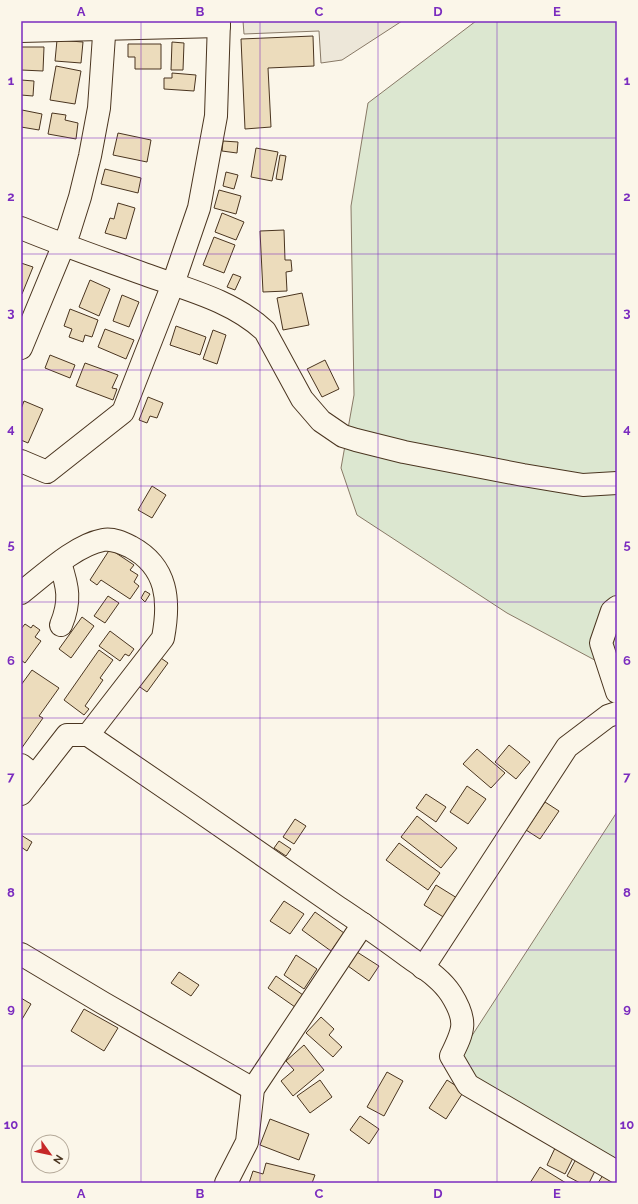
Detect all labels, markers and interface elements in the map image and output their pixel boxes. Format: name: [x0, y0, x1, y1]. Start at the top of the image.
text: A: [77, 4, 86, 19]
text: B: [196, 4, 205, 19]
text: C: [315, 4, 324, 19]
text: D: [433, 4, 443, 19]
text: E: [553, 4, 561, 19]
text: 1: [8, 73, 15, 88]
text: 1: [624, 73, 631, 88]
text: 2: [7, 189, 15, 204]
text: 2: [623, 189, 631, 204]
text: 3: [7, 305, 15, 320]
text: 3: [623, 305, 631, 320]
text: 4: [7, 421, 15, 436]
text: 4: [623, 421, 631, 436]
text: 5: [7, 537, 15, 552]
text: 5: [623, 537, 631, 552]
text: 6: [7, 653, 15, 668]
text: 6: [623, 653, 631, 668]
text: 7: [7, 769, 15, 784]
text: 7: [623, 769, 631, 784]
text: 8: [7, 885, 15, 900]
text: 8: [623, 885, 631, 900]
text: 9: [7, 1001, 15, 1016]
text: 9: [623, 1001, 631, 1016]
text: 10: [4, 1117, 18, 1132]
text: 10: [620, 1117, 634, 1132]
north arrow: [30, 1134, 70, 1174]
text: N: [50, 1152, 66, 1166]
text: A: [77, 1186, 86, 1201]
text: B: [196, 1186, 205, 1201]
text: C: [315, 1186, 324, 1201]
text: D: [433, 1186, 443, 1201]
text: E: [553, 1186, 561, 1201]

